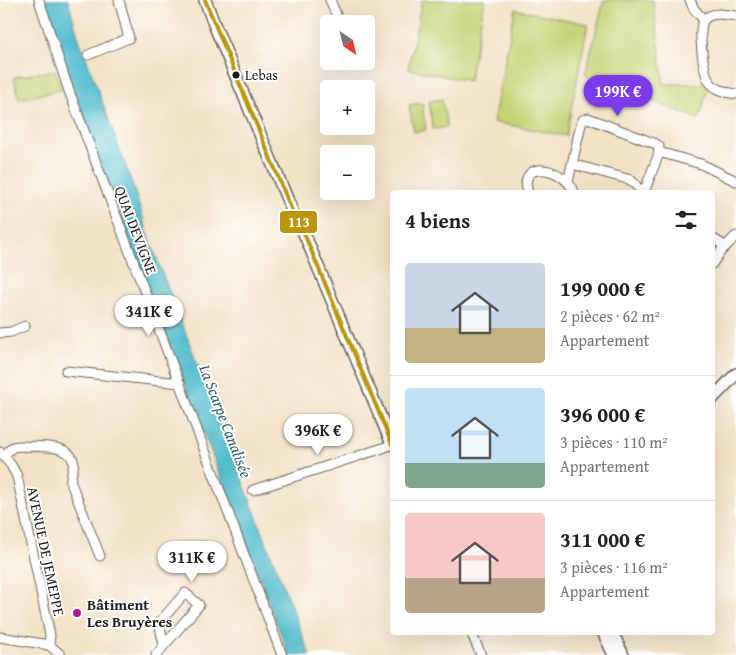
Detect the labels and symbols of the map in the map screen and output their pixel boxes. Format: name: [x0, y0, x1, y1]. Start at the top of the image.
north arrow: [320, 15, 375, 70]
place label: Lebas: [245, 65, 278, 85]
marker: Lebas: [231, 70, 241, 80]
pin: 199K €: [577, 74, 659, 117]
street label: QUAI DEVIGNE: [110, 183, 163, 277]
line badge: 113: [279, 210, 318, 234]
text: 113: [288, 212, 310, 232]
pin: 341K €: [108, 294, 190, 337]
water label: La Scarpe Canalisée: [193, 360, 259, 482]
pin: 396K €: [277, 414, 359, 456]
street label: AVENUE DE JEMEPPE: [22, 484, 70, 618]
pin: 311K €: [151, 540, 233, 583]
place label: Bâtiment Les Bruyères: [87, 594, 172, 632]
marker: Bâtiment Les Bruyères: [71, 607, 83, 619]

